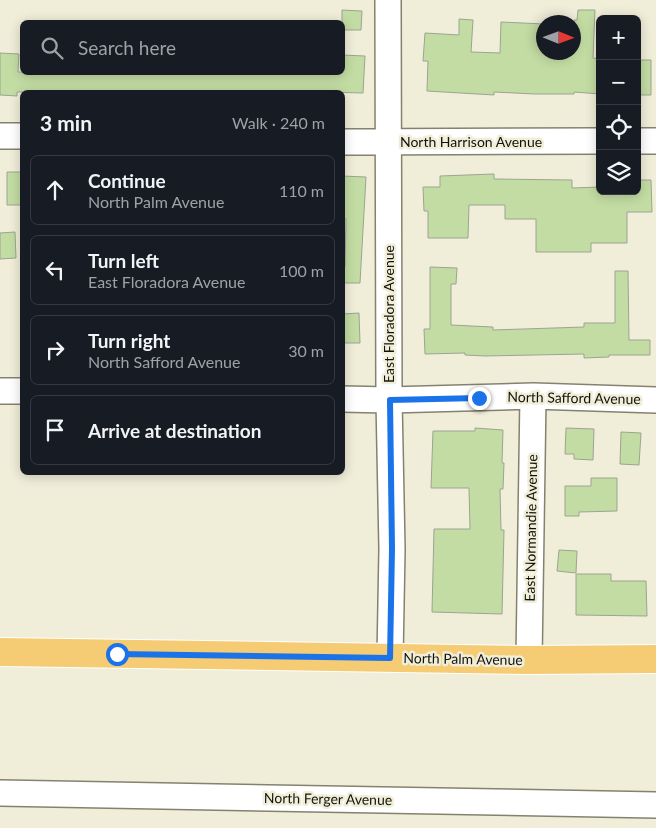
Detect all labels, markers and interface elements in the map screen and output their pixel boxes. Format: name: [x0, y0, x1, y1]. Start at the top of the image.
north arrow: [536, 15, 581, 60]
map controls: [596, 15, 641, 195]
button: +: [596, 15, 641, 60]
search box: [20, 20, 345, 75]
icon: search: [38, 34, 66, 62]
text: Search here: [78, 36, 176, 59]
button: −: [596, 60, 641, 105]
button: locate: [596, 105, 641, 150]
text: 3 min: [40, 110, 92, 135]
text: Walk · 240 m: [232, 113, 325, 132]
street label: North Harrison Avenue: [400, 133, 542, 150]
button: layers: [596, 150, 641, 195]
text: Continue: [88, 169, 166, 192]
icon: ahead: [41, 176, 69, 204]
text: 110 m: [279, 181, 324, 200]
text: North Palm Avenue: [88, 192, 224, 211]
street label: East Floradora Avenue: [380, 245, 397, 383]
text: Turn left: [88, 249, 159, 272]
icon: left: [41, 256, 69, 284]
text: 100 m: [279, 261, 324, 280]
text: East Floradora Avenue: [88, 272, 245, 291]
text: Turn right: [88, 329, 170, 352]
icon: right: [41, 336, 69, 364]
text: 30 m: [288, 341, 324, 360]
text: North Safford Avenue: [88, 352, 240, 371]
route end: [468, 387, 491, 410]
street label: North Safford Avenue: [507, 388, 641, 407]
icon: arrive: [41, 416, 69, 444]
text: Arrive at destination: [88, 419, 261, 442]
street label: East Normandie Avenue: [521, 454, 540, 602]
route start: [106, 643, 129, 666]
street label: North Palm Avenue: [403, 649, 523, 668]
street label: North Ferger Avenue: [264, 789, 392, 808]

